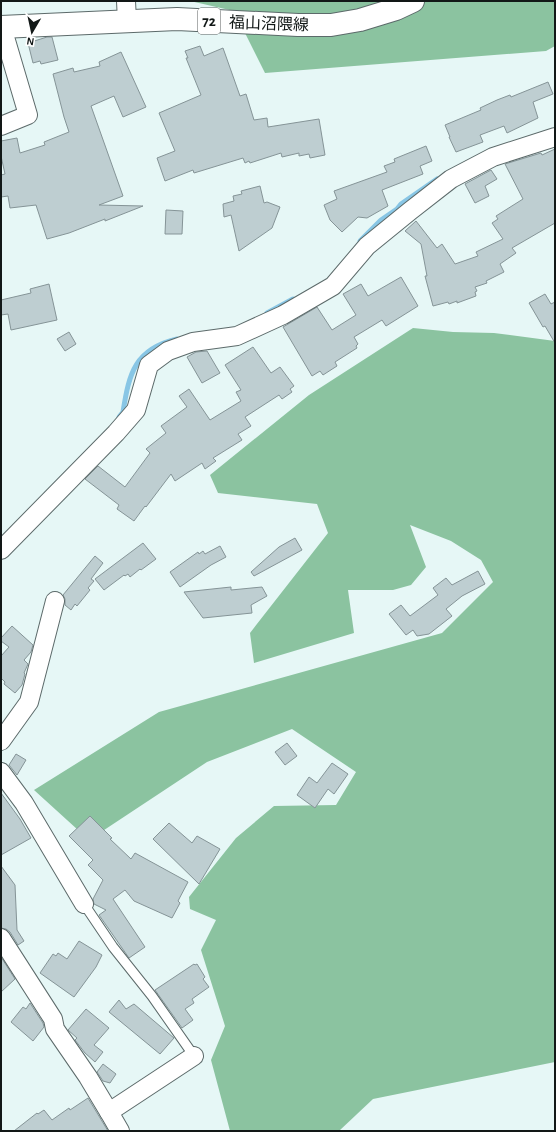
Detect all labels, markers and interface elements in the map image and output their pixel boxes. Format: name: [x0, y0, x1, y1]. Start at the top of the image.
road number: 72: [198, 8, 220, 34]
north arrow: [12, 12, 52, 52]
street label: 福山沼隈線: [229, 14, 309, 33]
text: N: [26, 35, 35, 47]

